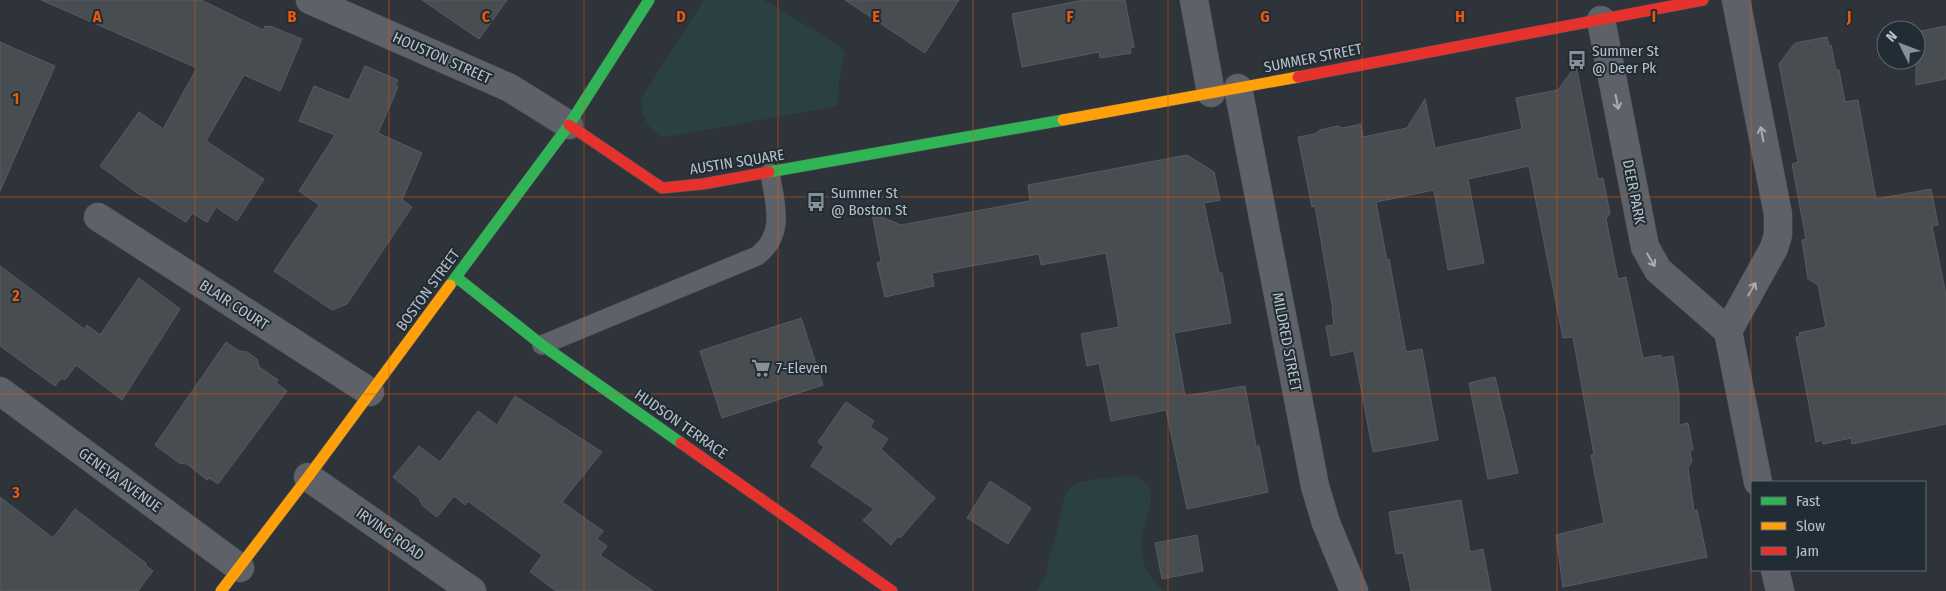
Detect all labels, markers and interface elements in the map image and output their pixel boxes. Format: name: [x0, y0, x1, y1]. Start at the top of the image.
text: A: [92, 7, 102, 26]
text: B: [288, 7, 297, 26]
text: C: [482, 7, 491, 26]
text: D: [676, 7, 686, 26]
text: E: [872, 7, 880, 26]
text: F: [1066, 7, 1074, 26]
text: G: [1260, 7, 1270, 26]
text: H: [1455, 7, 1465, 26]
text: I: [1652, 7, 1656, 26]
text: J: [1846, 7, 1851, 26]
north arrow: [1876, 20, 1926, 70]
street label: HOUSTON STREET: [390, 28, 494, 88]
text: N: [1883, 28, 1901, 45]
street label: SUMMER STREET: [1262, 40, 1364, 76]
place label: Summer St @ Deer Pk: [1592, 42, 1659, 77]
bus stop icon: Summer St @ Deer Pk: [1566, 49, 1588, 71]
text: 1: [13, 89, 19, 108]
one-way arrow: [1613, 94, 1622, 110]
one-way arrow: [1757, 127, 1767, 143]
street label: AUSTIN SQUARE: [688, 146, 786, 178]
street label: DEER PARK: [1619, 158, 1649, 226]
place label: Summer St @ Boston St: [831, 184, 907, 219]
bus stop icon: Summer St @ Boston St: [805, 191, 827, 213]
street label: BOSTON STREET: [392, 246, 464, 334]
one-way arrow: [1647, 253, 1657, 267]
street label: BLAIR COURT: [196, 276, 272, 334]
one-way arrow: [1748, 282, 1757, 297]
text: 2: [11, 286, 20, 305]
street label: MILDRED STREET: [1269, 291, 1305, 393]
supermarket icon: 7-Eleven: [750, 357, 772, 379]
place label: 7-Eleven: [776, 359, 828, 377]
street label: HUDSON TERRACE: [631, 385, 731, 463]
street label: GENEVA AVENUE: [75, 444, 165, 516]
legend: [1751, 481, 1926, 571]
text: 3: [11, 483, 20, 502]
text: Fast: [1796, 492, 1820, 510]
street label: IRVING ROAD: [353, 504, 427, 564]
text: Slow: [1796, 517, 1825, 535]
text: Jam: [1796, 542, 1819, 560]

